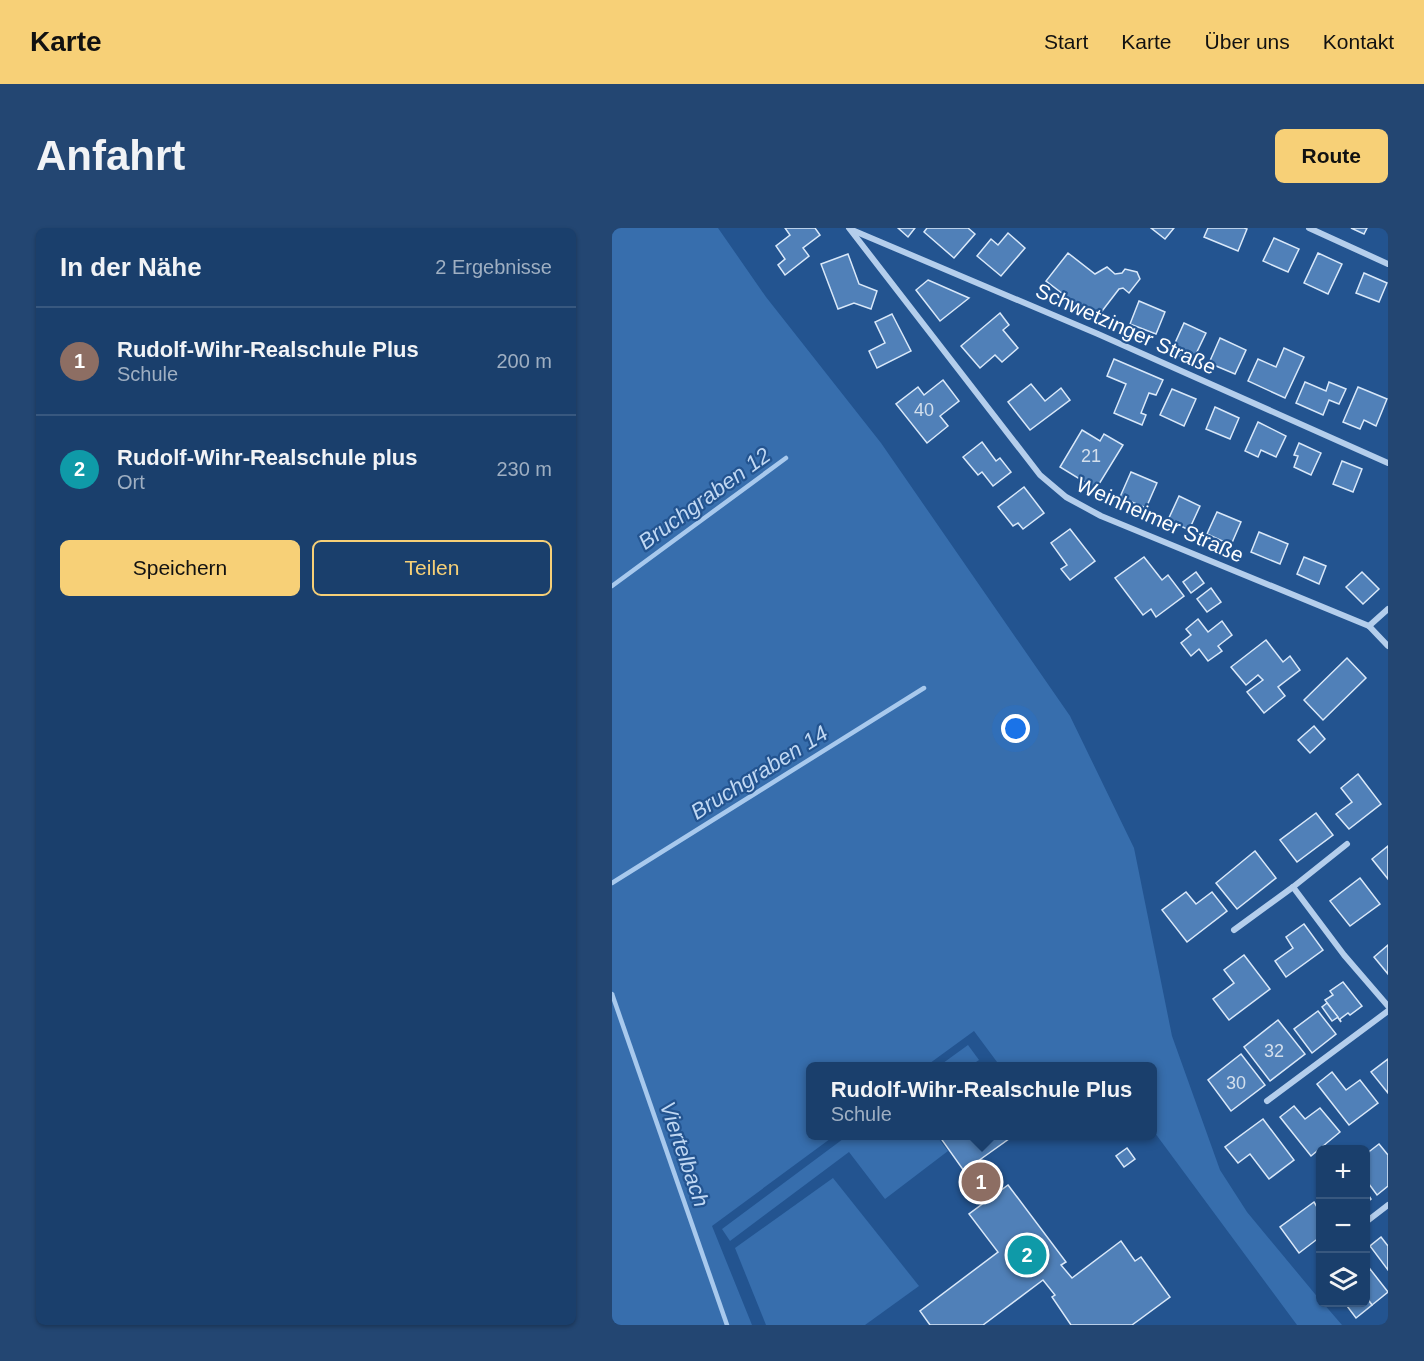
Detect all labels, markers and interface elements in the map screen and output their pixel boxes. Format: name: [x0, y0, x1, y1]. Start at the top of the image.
text: Karte: [30, 26, 102, 57]
text: Start: [1044, 30, 1088, 53]
text: Karte: [1121, 30, 1172, 53]
text: Über uns: [1205, 30, 1290, 53]
text: Kontakt: [1323, 30, 1394, 53]
button: Route: [1275, 129, 1388, 183]
text: Anfahrt: [36, 132, 185, 179]
text: In der Nähe: [60, 252, 202, 282]
text: 2 Ergebnisse: [435, 256, 552, 278]
street label: Schwetzinger Straße: [1032, 278, 1220, 379]
text: Rudolf-Wihr-Realschule Plus: [117, 337, 419, 362]
text: 1: [74, 350, 85, 372]
text: 200 m: [496, 350, 552, 372]
text: Schule: [117, 363, 178, 385]
house number: 40: [914, 400, 934, 420]
water label: Bruchgraben 12: [634, 442, 775, 555]
text: Rudolf-Wihr-Realschule plus: [117, 445, 417, 470]
house number: 21: [1081, 446, 1101, 466]
text: 2: [74, 458, 85, 480]
text: 230 m: [496, 458, 552, 480]
text: Ort: [117, 471, 145, 493]
street label: Weinheimer Straße: [1073, 472, 1247, 567]
button: Speichern: [60, 540, 300, 596]
button: Teilen: [312, 540, 552, 596]
your location: [1001, 714, 1030, 743]
water label: Bruchgraben 14: [686, 720, 832, 825]
house number: 32: [1264, 1041, 1284, 1061]
popup: [806, 1062, 1157, 1140]
house number: 30: [1226, 1073, 1246, 1093]
text: Rudolf-Wihr-Realschule Plus: [831, 1077, 1132, 1102]
water label: Viertelbach: [655, 1098, 714, 1210]
text: Schule: [831, 1103, 892, 1125]
map controls: [1316, 1145, 1370, 1307]
button: +: [1316, 1145, 1370, 1199]
pin: 1: [962, 1160, 1000, 1204]
button: −: [1316, 1199, 1370, 1253]
pin: 2: [1008, 1232, 1046, 1278]
button: layers: [1316, 1253, 1370, 1307]

